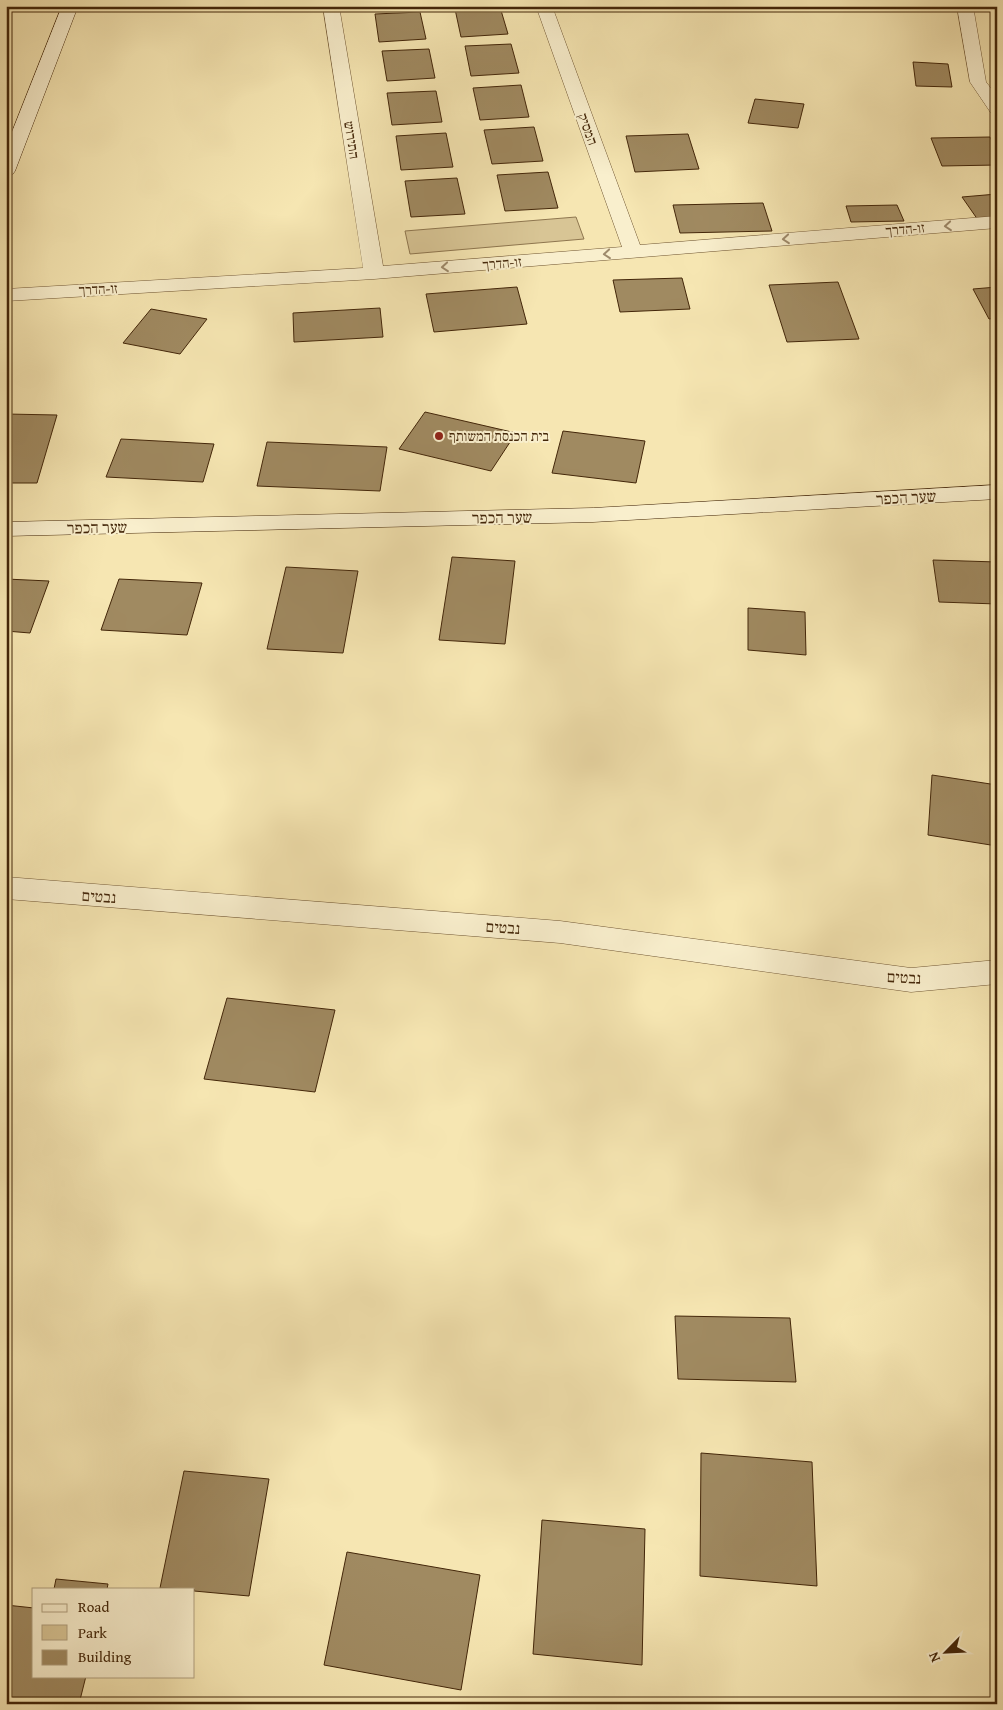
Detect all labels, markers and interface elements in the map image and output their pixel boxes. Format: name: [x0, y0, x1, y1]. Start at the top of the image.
street label: המסיק: [573, 110, 603, 148]
street label: התירוש: [339, 120, 365, 160]
street label: זו-הדרך: [885, 217, 925, 241]
one-way arrow: [944, 220, 952, 231]
one-way arrow: [782, 234, 790, 245]
one-way arrow: [603, 248, 611, 259]
street label: זו-הדרך: [482, 251, 522, 275]
one-way arrow: [441, 261, 449, 272]
street label: זו-הדרך: [78, 278, 118, 300]
place label: בית הכנסת המשותף: [449, 426, 549, 446]
marker: בית הכנסת המשותף: [433, 430, 445, 442]
street label: שער הכפר: [875, 483, 937, 511]
street label: שער הכפר: [472, 504, 533, 530]
street label: שער הכפר: [67, 514, 128, 540]
street label: נבטים: [81, 883, 117, 909]
street label: נבטים: [485, 914, 521, 940]
street label: נבטים: [886, 964, 922, 990]
legend: [32, 1588, 195, 1678]
text: Road: [78, 1596, 109, 1617]
text: Park: [78, 1622, 107, 1643]
north arrow: [920, 1628, 970, 1678]
text: Building: [78, 1646, 132, 1667]
text: N: [923, 1648, 945, 1666]

